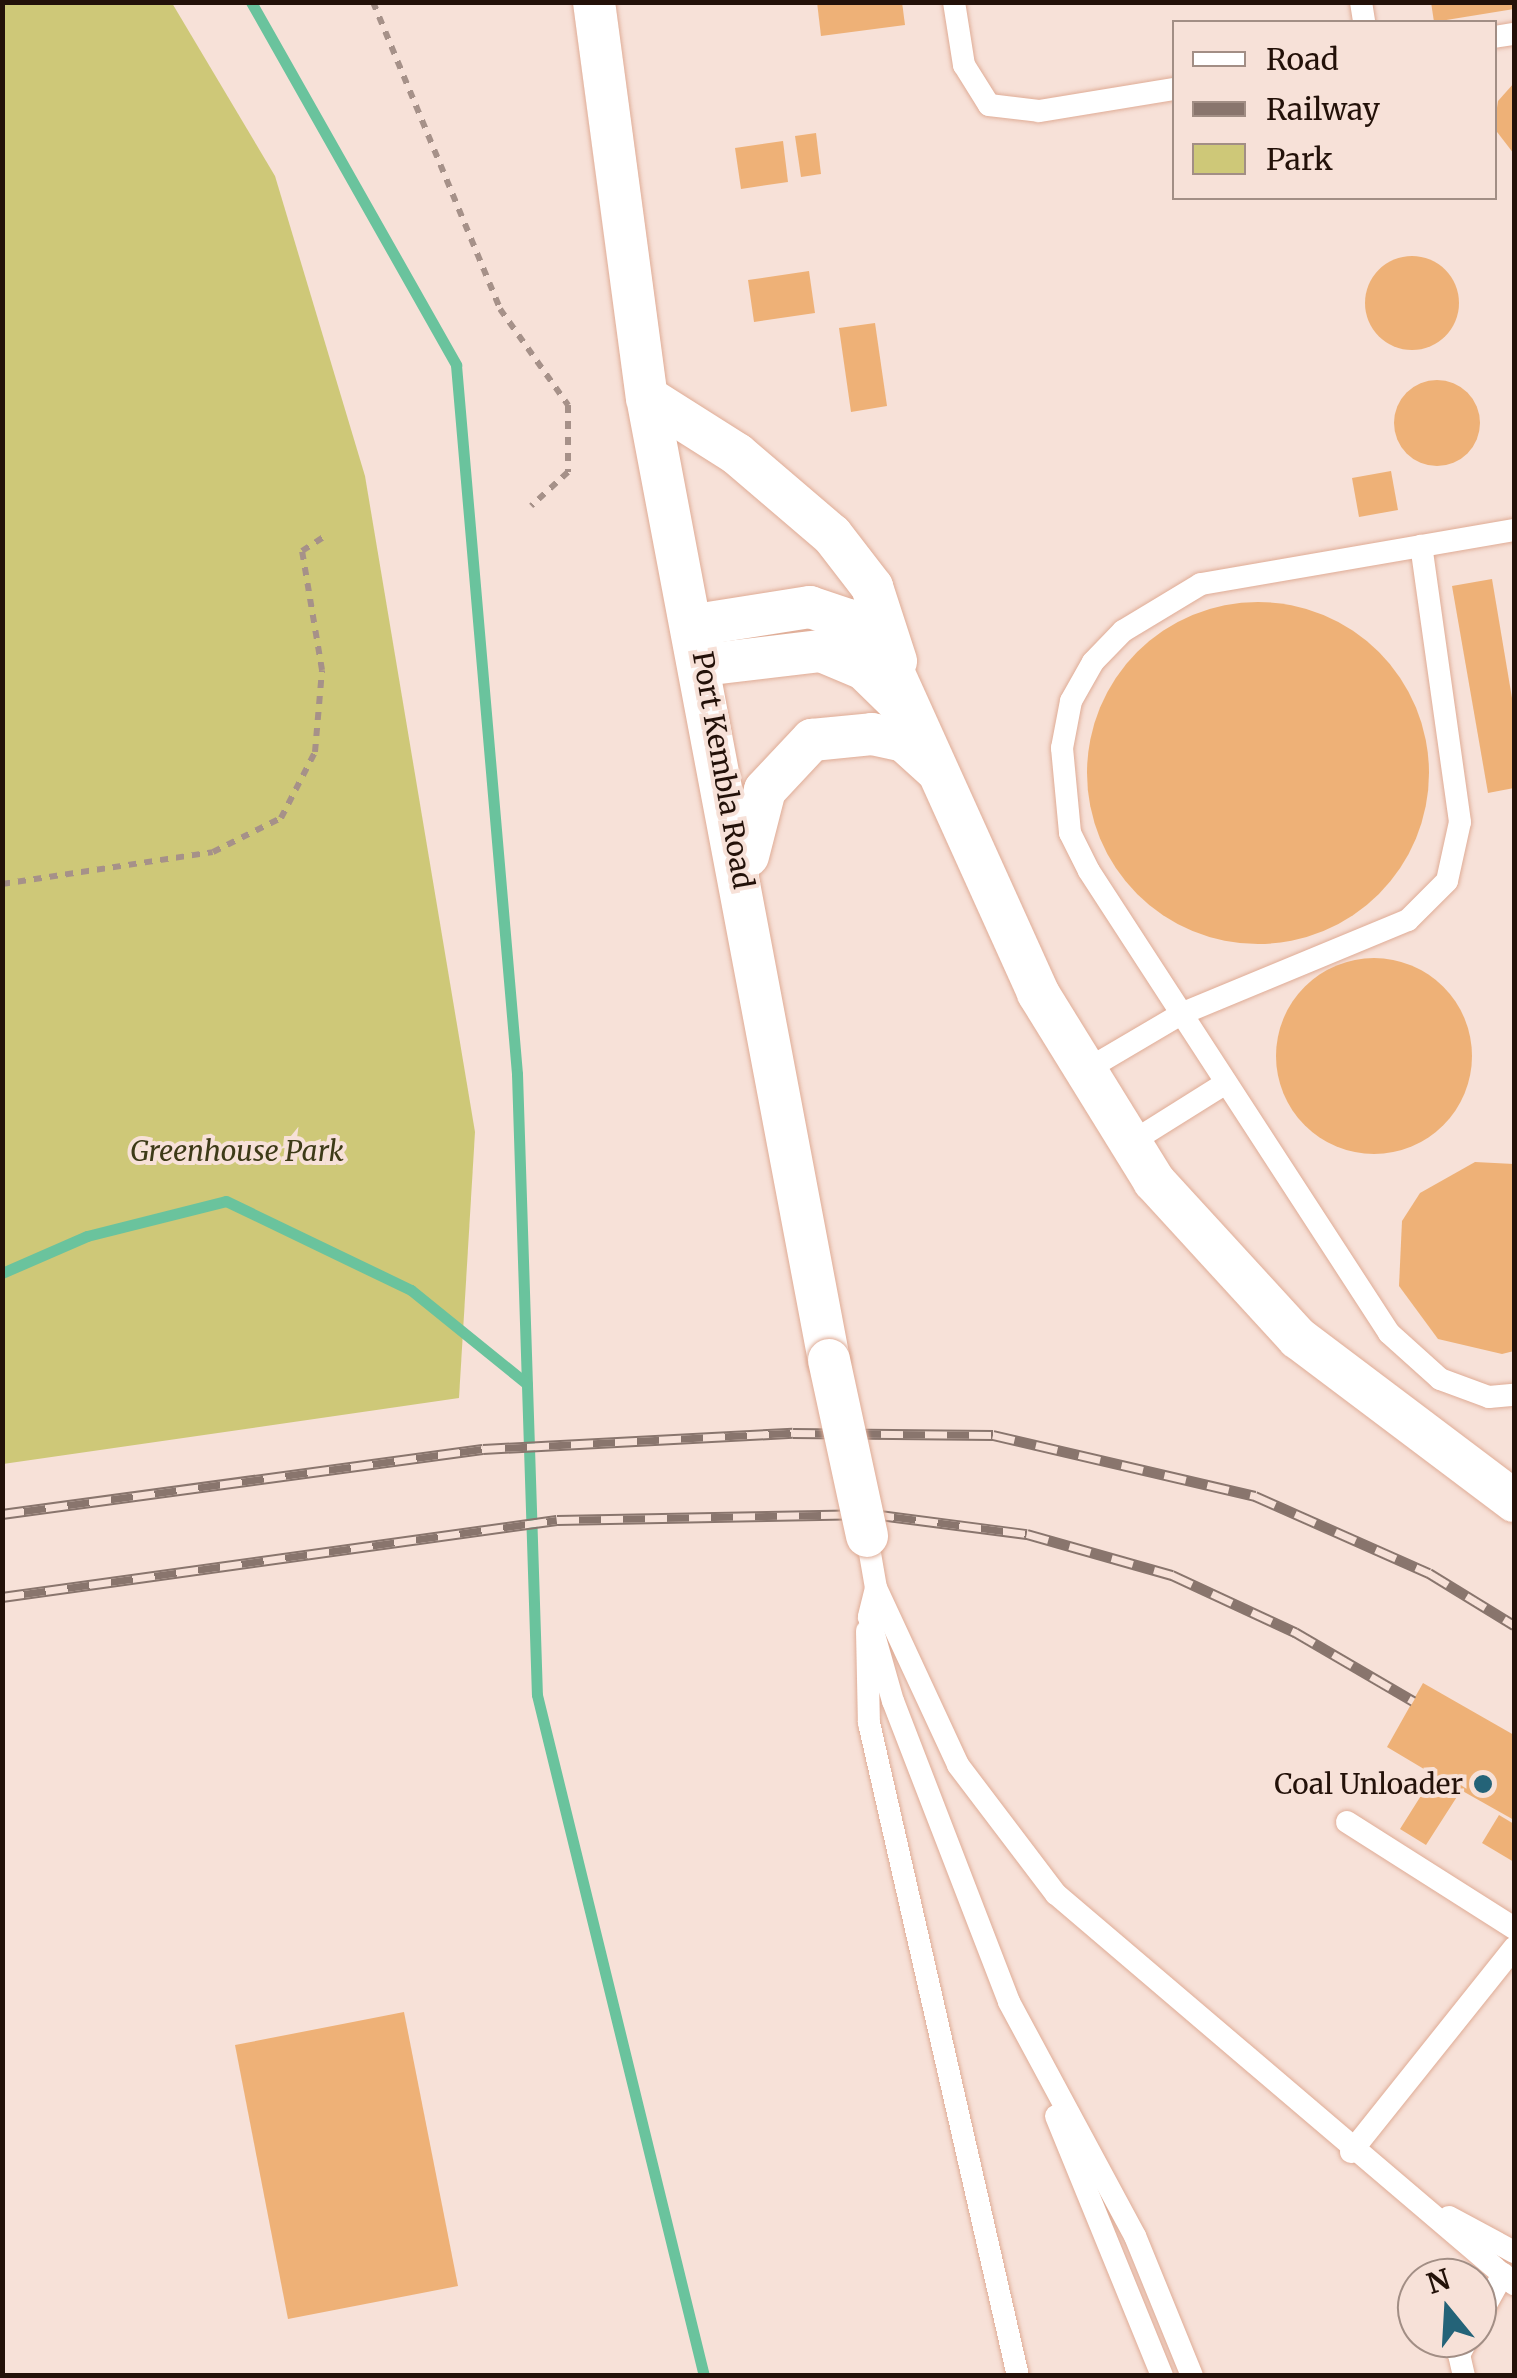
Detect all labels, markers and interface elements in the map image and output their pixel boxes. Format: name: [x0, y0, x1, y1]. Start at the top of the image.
legend: [1172, 20, 1497, 200]
text: Road: [1266, 40, 1339, 78]
text: Railway: [1266, 90, 1380, 128]
text: Park: [1266, 140, 1333, 178]
street label: Port Kembla Road: [686, 649, 760, 891]
park label: Greenhouse Park: [130, 1134, 344, 1168]
place label: Coal Unloader: [1274, 1767, 1463, 1801]
marker: Coal Unloader: [1472, 1773, 1494, 1795]
north arrow: [1397, 2258, 1497, 2358]
text: N: [1422, 2261, 1454, 2302]

